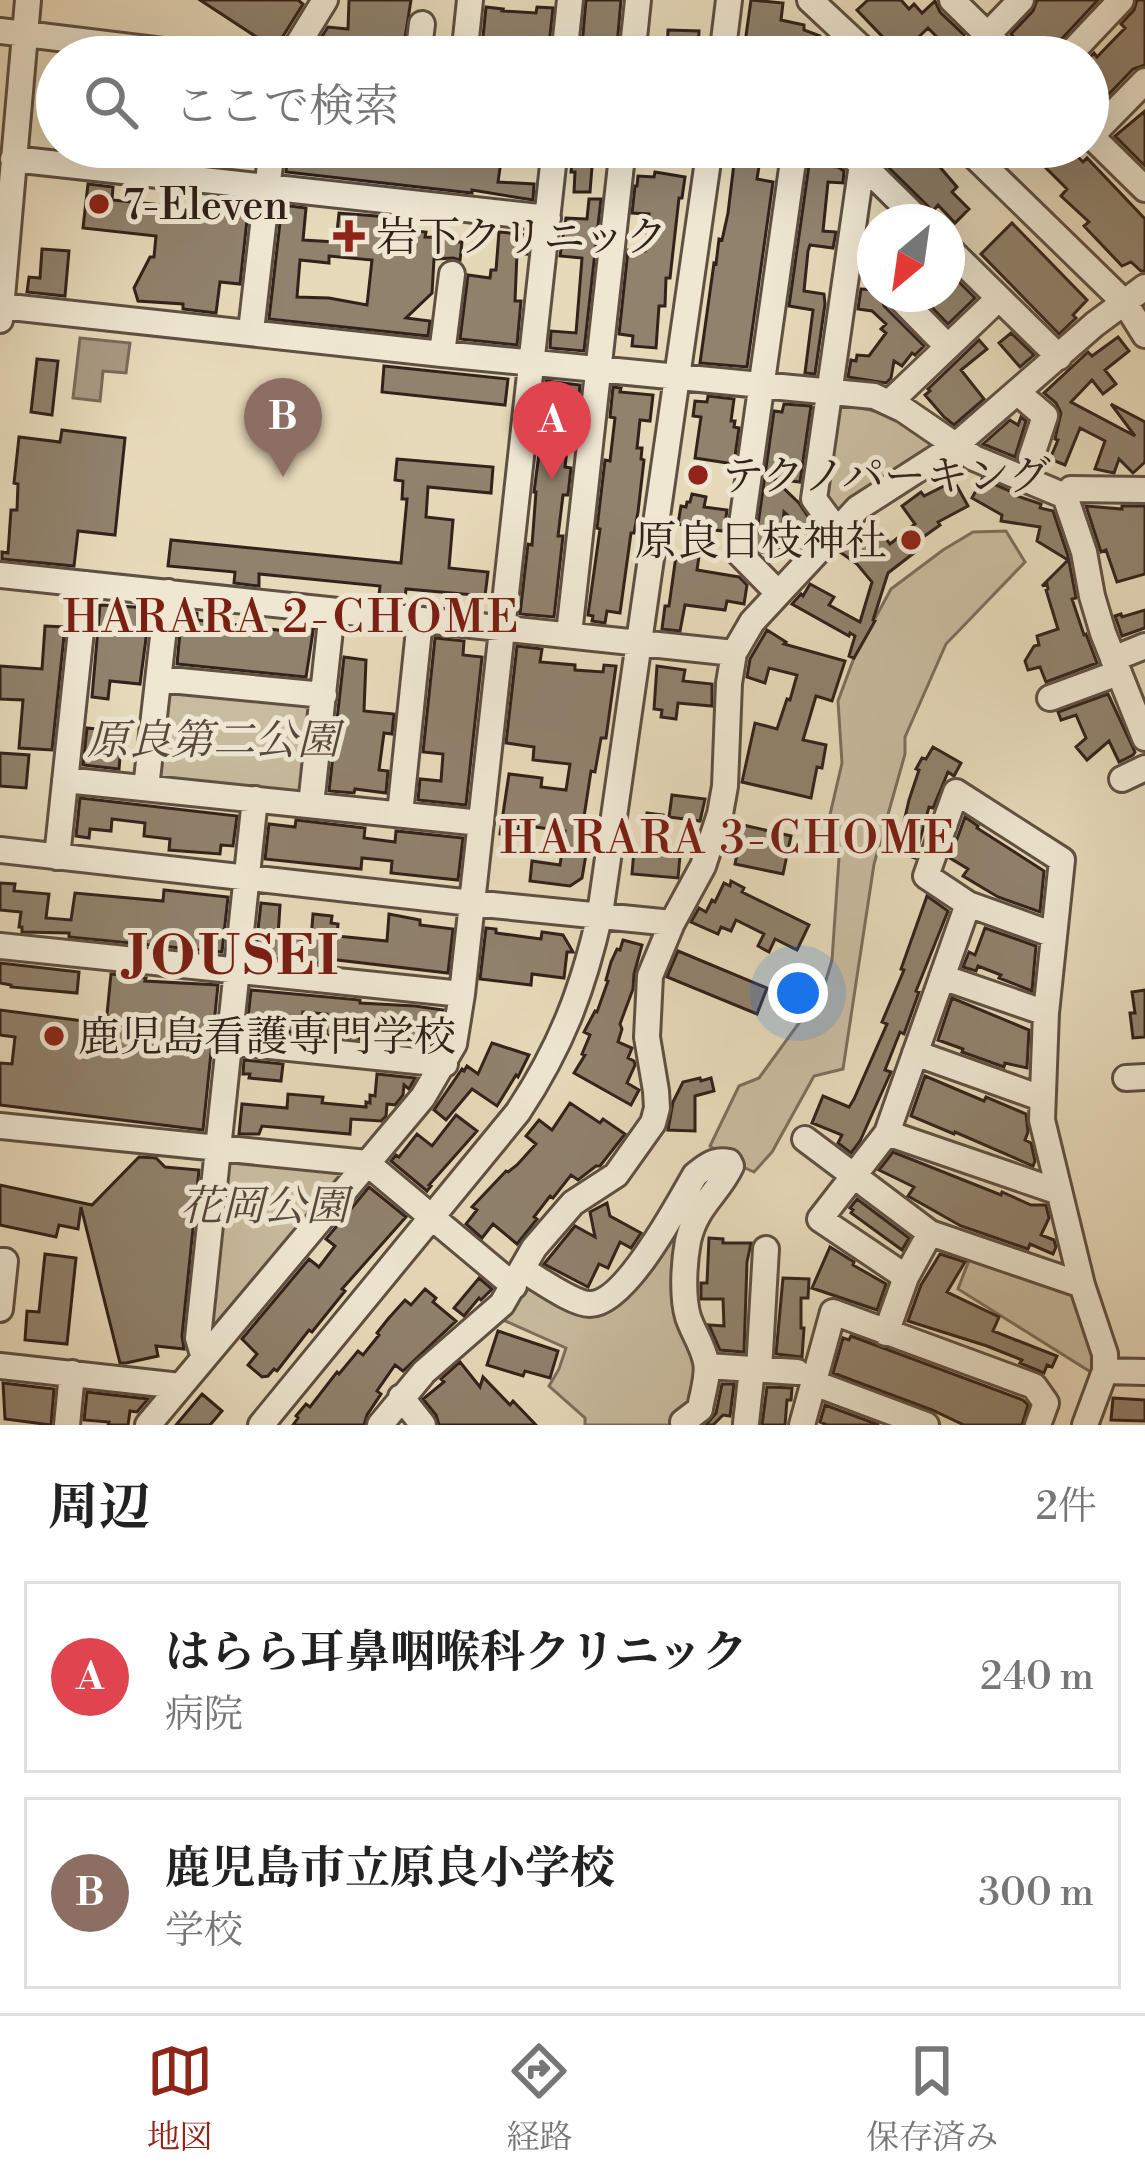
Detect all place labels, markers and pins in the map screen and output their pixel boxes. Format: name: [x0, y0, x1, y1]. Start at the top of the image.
place label: 7-Eleven: [123, 180, 288, 233]
marker: 7-Eleven: [86, 191, 112, 217]
place label: 岩下クリニック: [376, 212, 667, 265]
marker: 岩下クリニック: [333, 220, 365, 252]
pin: B: [244, 378, 322, 477]
pin: A: [513, 381, 591, 480]
place label: テクノパーキング: [722, 451, 1051, 504]
marker: テクノパーキング: [685, 462, 711, 488]
place label: 原良日枝神社: [635, 516, 887, 569]
marker: 原良日枝神社: [898, 527, 924, 553]
place label: 鹿児島看護専門学校: [78, 1012, 456, 1065]
marker: 鹿児島看護専門学校: [41, 1023, 67, 1049]

